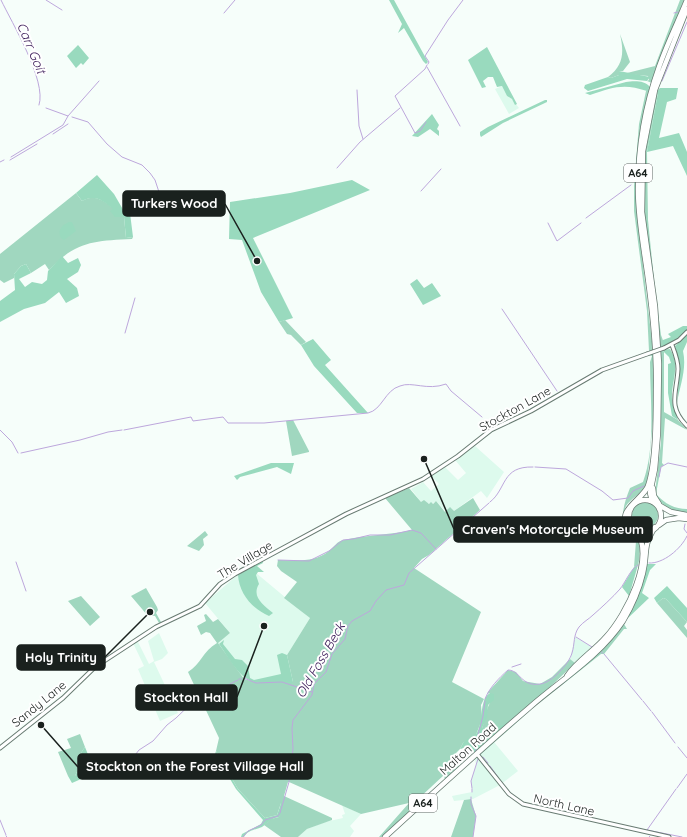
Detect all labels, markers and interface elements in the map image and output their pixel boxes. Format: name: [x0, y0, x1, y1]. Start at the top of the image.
water label: Carr Goit: [14, 20, 51, 77]
road number: A64: [624, 164, 652, 182]
callout: Turkers Wood: [123, 191, 225, 216]
text: Turkers Wood: [131, 195, 217, 211]
street label: Stockton Lane: [476, 383, 553, 434]
callout: Craven's Motorcycle Museum: [454, 517, 652, 542]
text: Craven's Motorcycle Museum: [462, 521, 644, 537]
street label: The Village: [215, 537, 275, 582]
water label: Old Foss Beck: [292, 619, 349, 701]
callout: Holy Trinity: [17, 645, 105, 670]
text: Holy Trinity: [25, 649, 97, 665]
street label: Sandy Lane: [8, 677, 69, 730]
callout: Stockton Hall: [136, 685, 237, 710]
text: Stockton Hall: [144, 689, 228, 705]
street label: Malton Road: [436, 719, 499, 778]
callout: Stockton on the Forest Village Hall: [78, 754, 312, 779]
text: Stockton on the Forest Village Hall: [86, 758, 304, 774]
street label: North Lane: [532, 790, 596, 819]
road number: A64: [409, 794, 437, 812]

